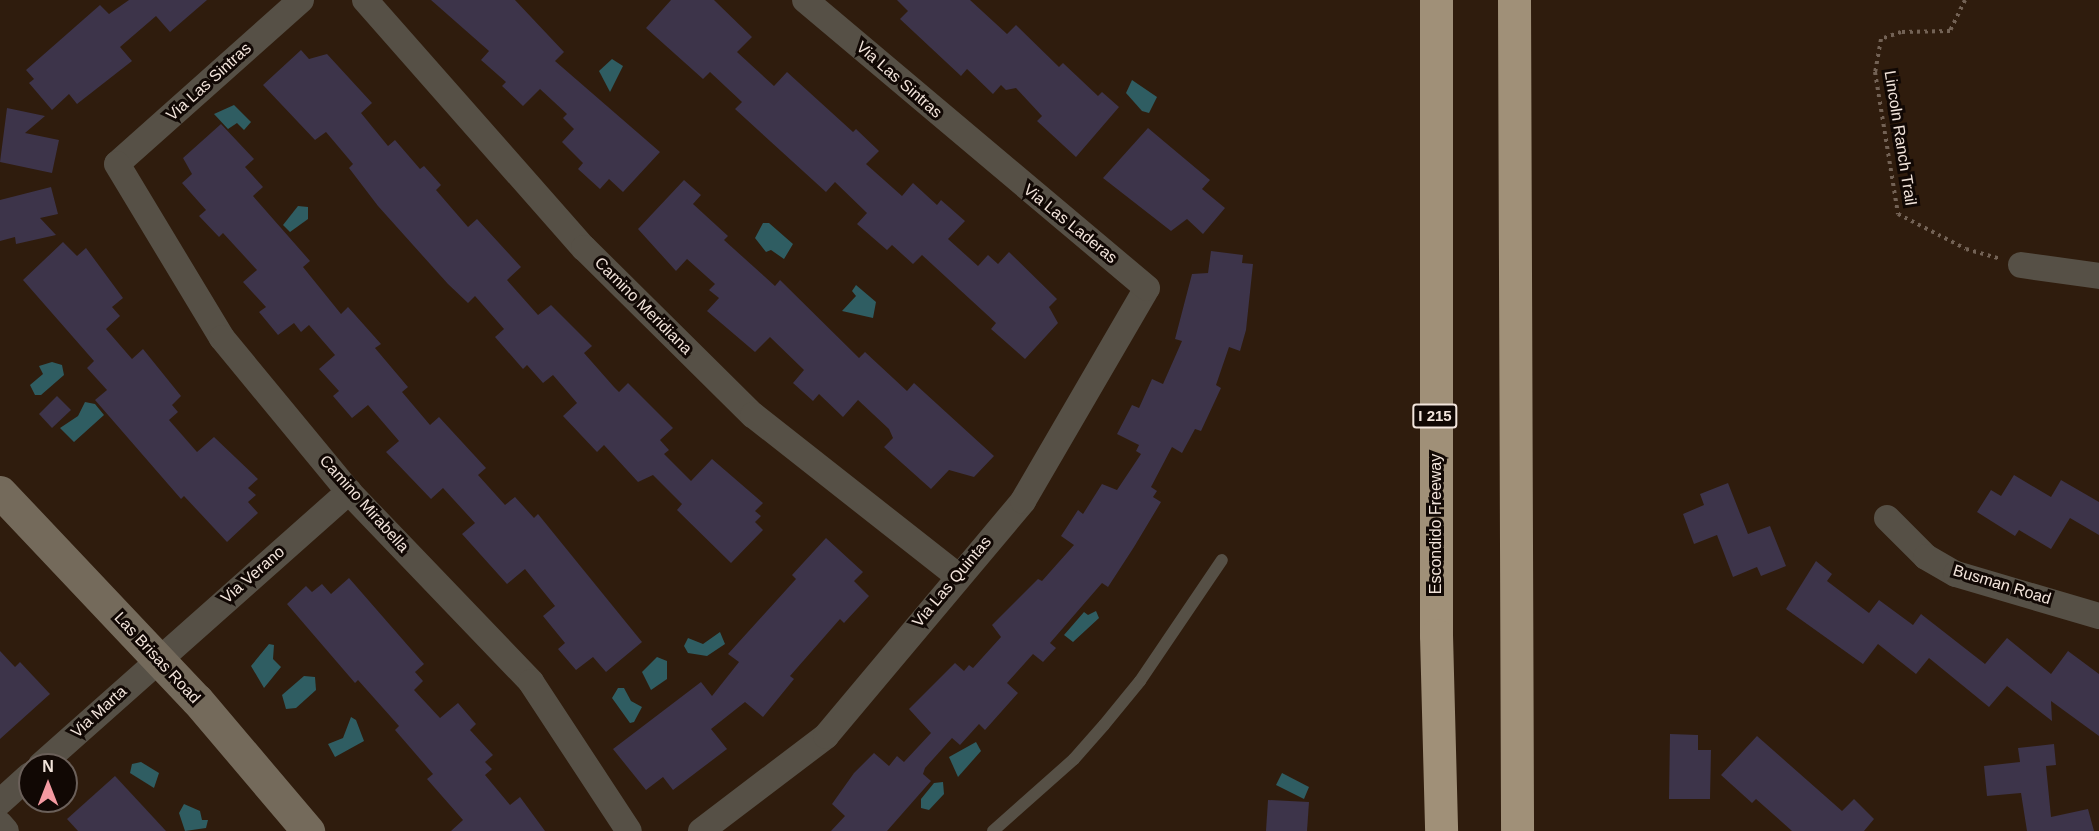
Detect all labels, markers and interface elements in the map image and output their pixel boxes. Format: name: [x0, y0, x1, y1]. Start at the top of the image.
street label: Via Las Sintras: [852, 38, 946, 122]
street label: Via Las Sintras: [163, 39, 255, 125]
street label: Lincoln Ranch Trail: [1880, 69, 1920, 207]
street label: Via Las Laderas: [1019, 180, 1121, 268]
street label: Camino Meridiana: [590, 253, 696, 359]
road number: I 215: [1411, 404, 1459, 428]
street label: Camino Mirabella: [315, 451, 413, 557]
street label: Escondido Freeway: [1426, 454, 1446, 594]
street label: Via Las Quintas: [908, 533, 996, 631]
street label: Via Verano: [217, 542, 289, 608]
street label: Busman Road: [1951, 561, 2053, 609]
street label: Las Brisas Road: [110, 609, 204, 707]
street label: Via Marta: [67, 682, 131, 742]
north arrow: [18, 753, 78, 813]
text: N: [42, 758, 54, 775]

